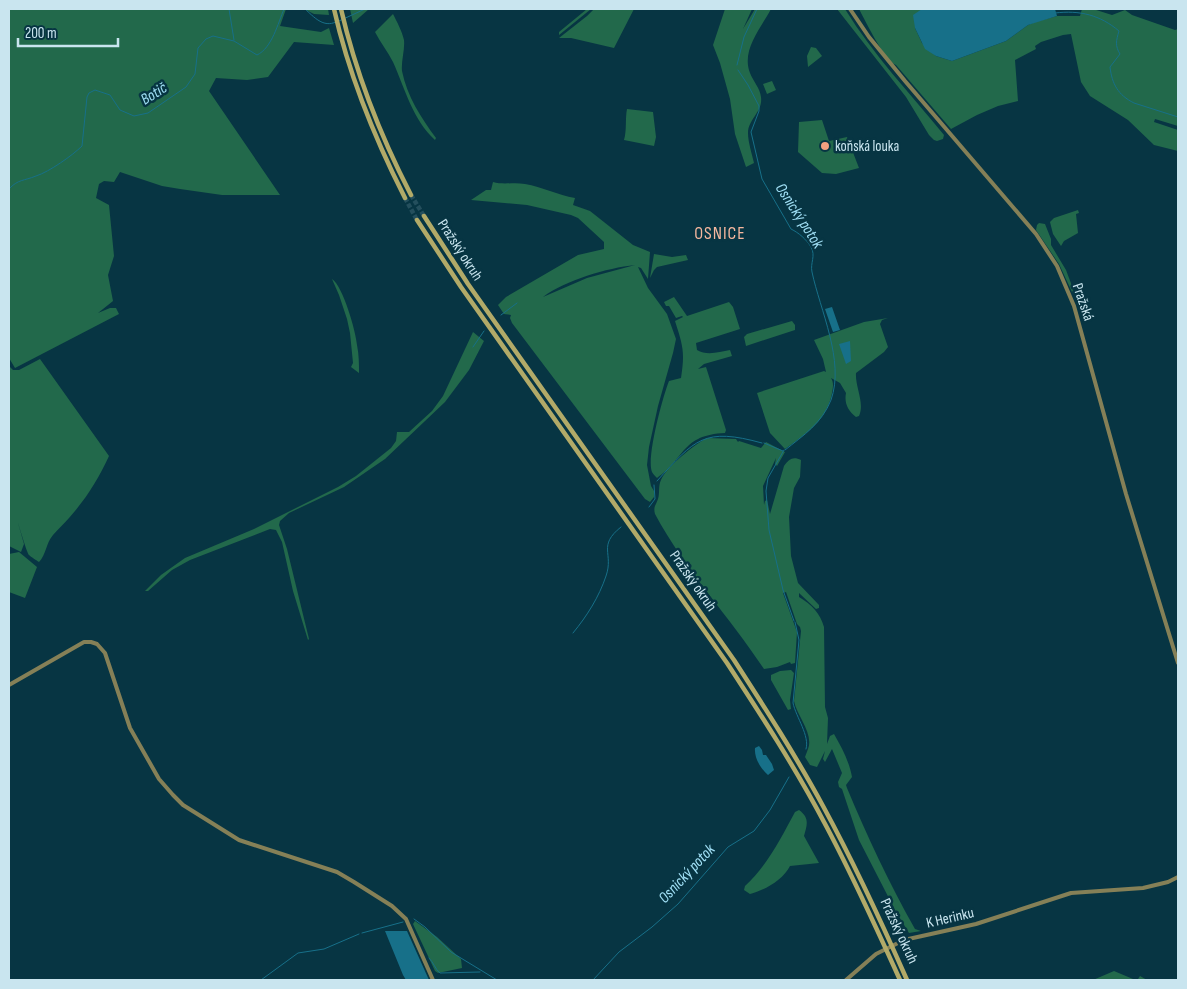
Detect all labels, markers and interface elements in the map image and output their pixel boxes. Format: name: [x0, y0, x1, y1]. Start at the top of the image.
scale bar: [18, 15, 118, 47]
text: 200 m: [25, 24, 57, 43]
water label: Botič: [137, 78, 171, 109]
place label: koňská louka: [835, 137, 899, 156]
marker: koňská louka: [819, 140, 831, 152]
water label: Osnický potok: [771, 180, 828, 253]
street label: Pražský okruh: [433, 216, 487, 284]
district label: OSNICE: [694, 223, 746, 244]
street label: Pražská: [1068, 281, 1098, 323]
street label: Pražský okruh: [665, 547, 721, 615]
water label: Osnický potok: [655, 840, 720, 907]
street label: Pražský okruh: [876, 895, 922, 967]
street label: K Herinku: [924, 903, 976, 933]

